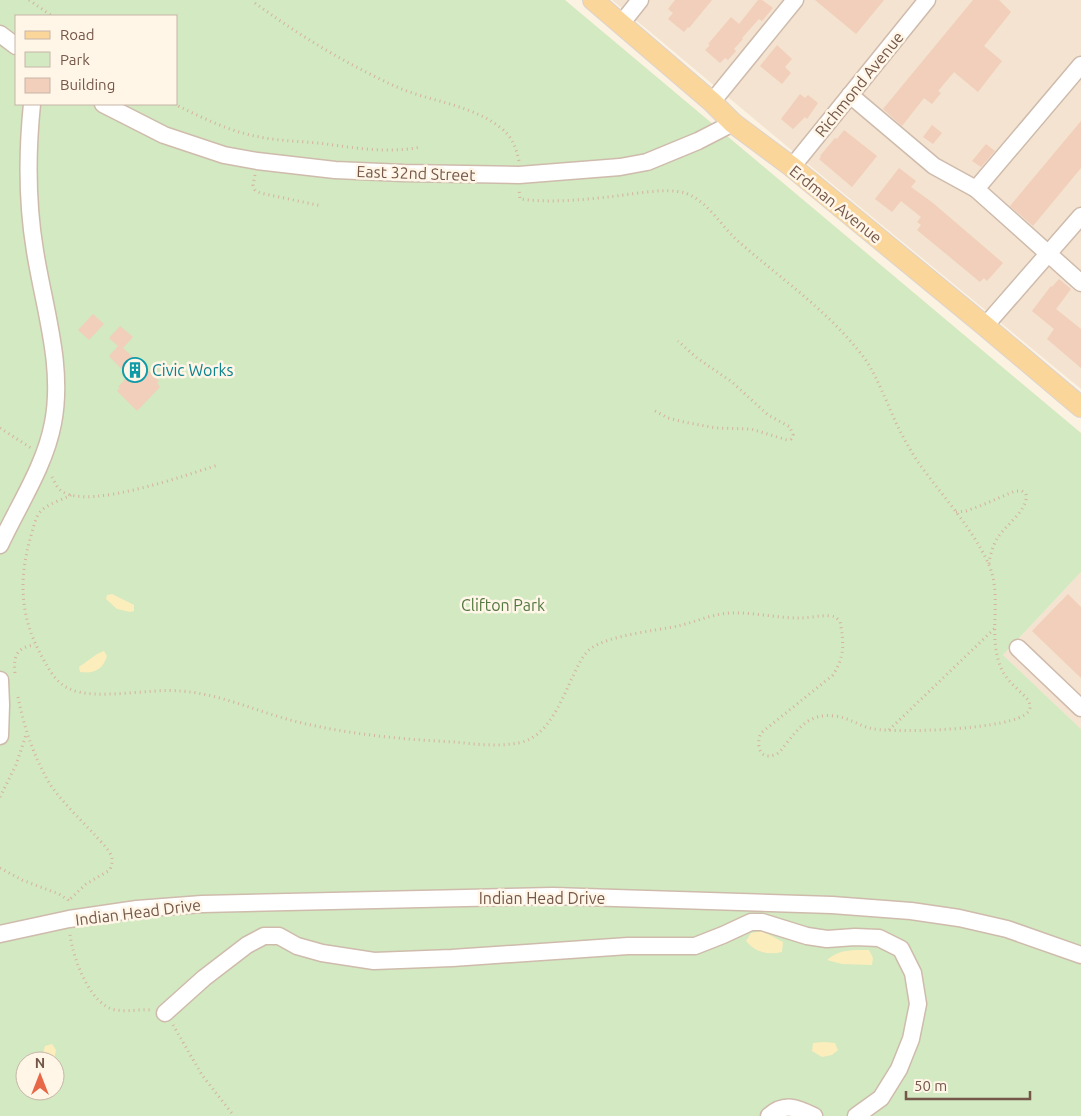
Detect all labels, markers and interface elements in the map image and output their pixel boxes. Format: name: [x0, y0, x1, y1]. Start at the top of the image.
legend: [15, 15, 178, 105]
text: Road: [60, 26, 95, 43]
street label: Richmond Avenue: [811, 28, 907, 140]
text: Park: [60, 51, 90, 68]
text: Building: [60, 76, 115, 93]
street label: Erdman Avenue: [786, 161, 886, 247]
street label: East 32nd Street: [356, 162, 476, 184]
building icon: Civic Works: [122, 357, 148, 383]
place label: Civic Works: [152, 361, 234, 379]
park label: Clifton Park: [461, 596, 545, 614]
street label: Indian Head Drive: [479, 889, 605, 907]
street label: Indian Head Drive: [74, 895, 202, 929]
north arrow: [15, 1051, 65, 1101]
text: N: [35, 1055, 45, 1071]
scale bar: [906, 1068, 1030, 1100]
text: 50 m: [914, 1077, 947, 1094]

